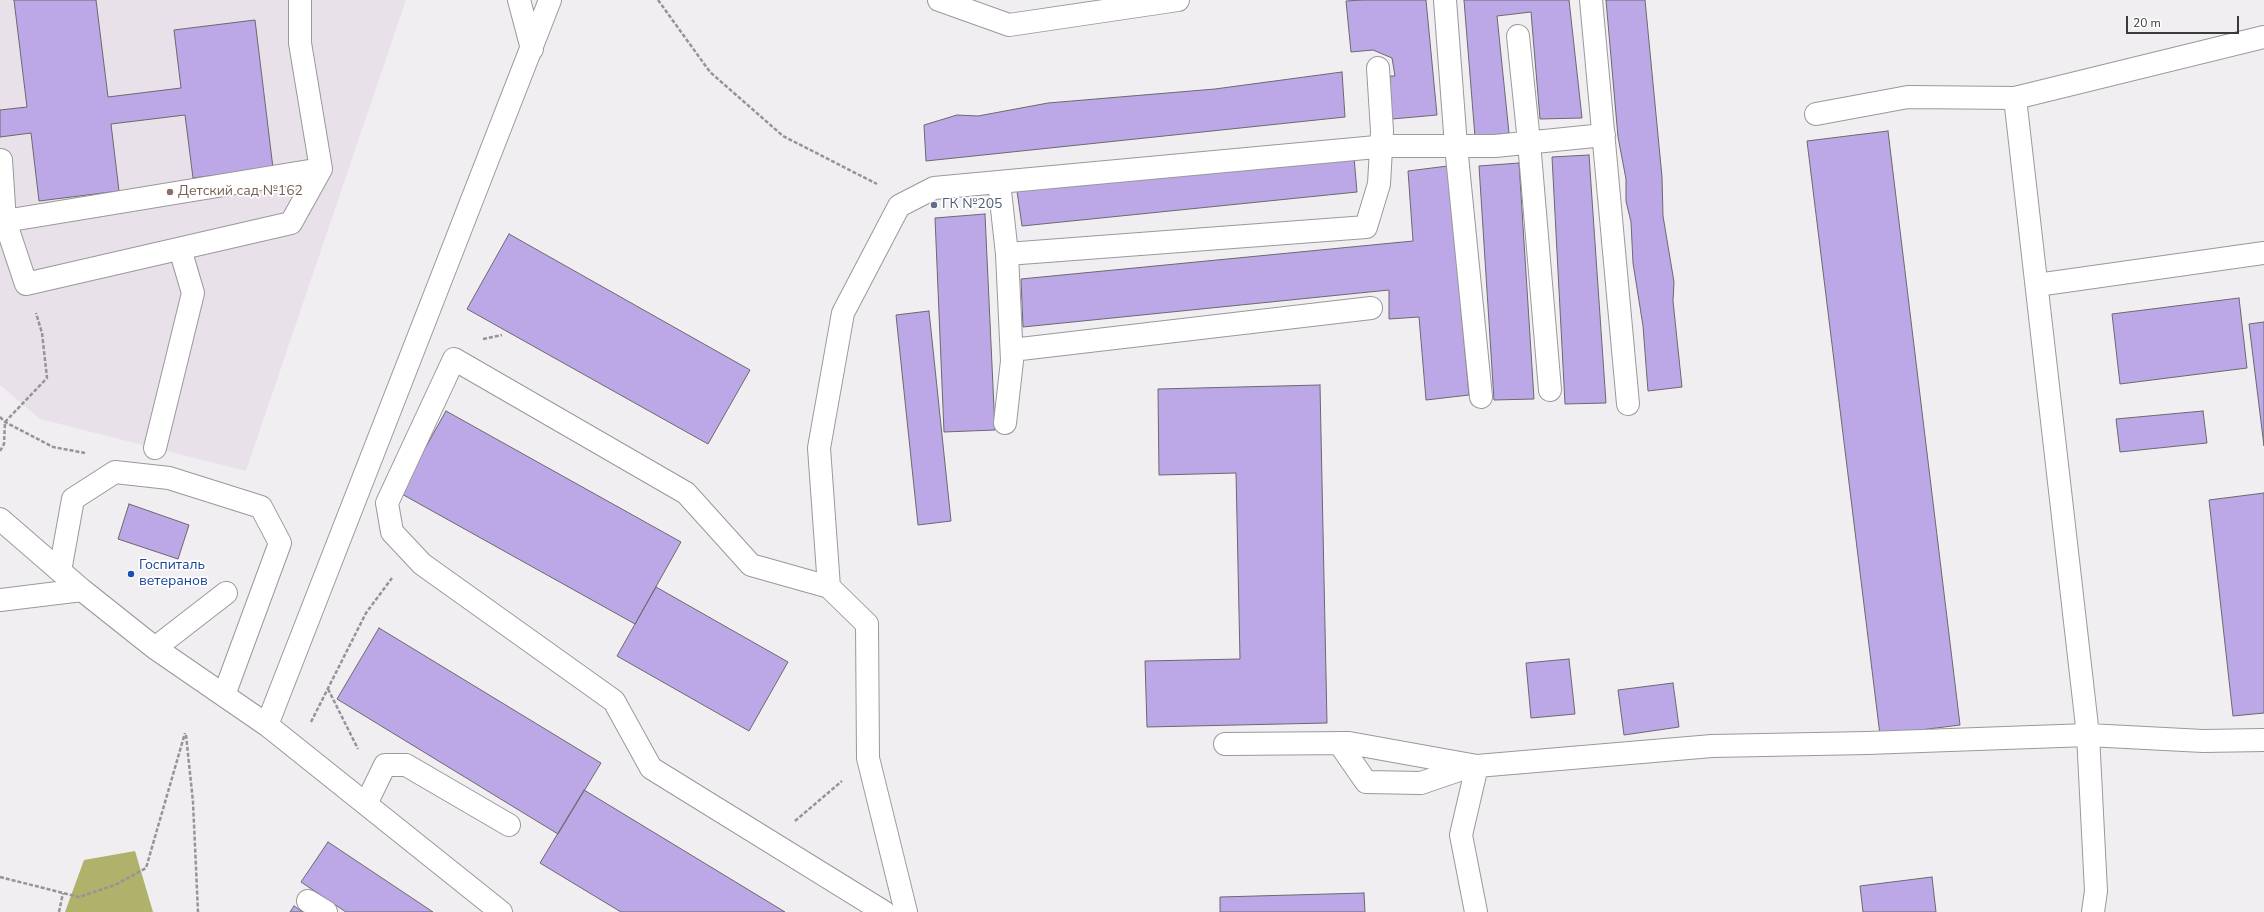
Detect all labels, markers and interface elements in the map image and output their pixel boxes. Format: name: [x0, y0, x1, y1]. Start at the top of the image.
scale bar: [2128, 8, 2241, 34]
text: 20 m: [2133, 15, 2161, 31]
place label: Детский сад №162: [178, 184, 303, 200]
marker: Детский сад №162: [165, 187, 175, 197]
place label: ГК №205: [942, 197, 1002, 213]
marker: ГК №205: [929, 200, 939, 210]
place label: Госпиталь ветеранов: [139, 558, 208, 590]
marker: Госпиталь ветеранов: [126, 569, 136, 579]

